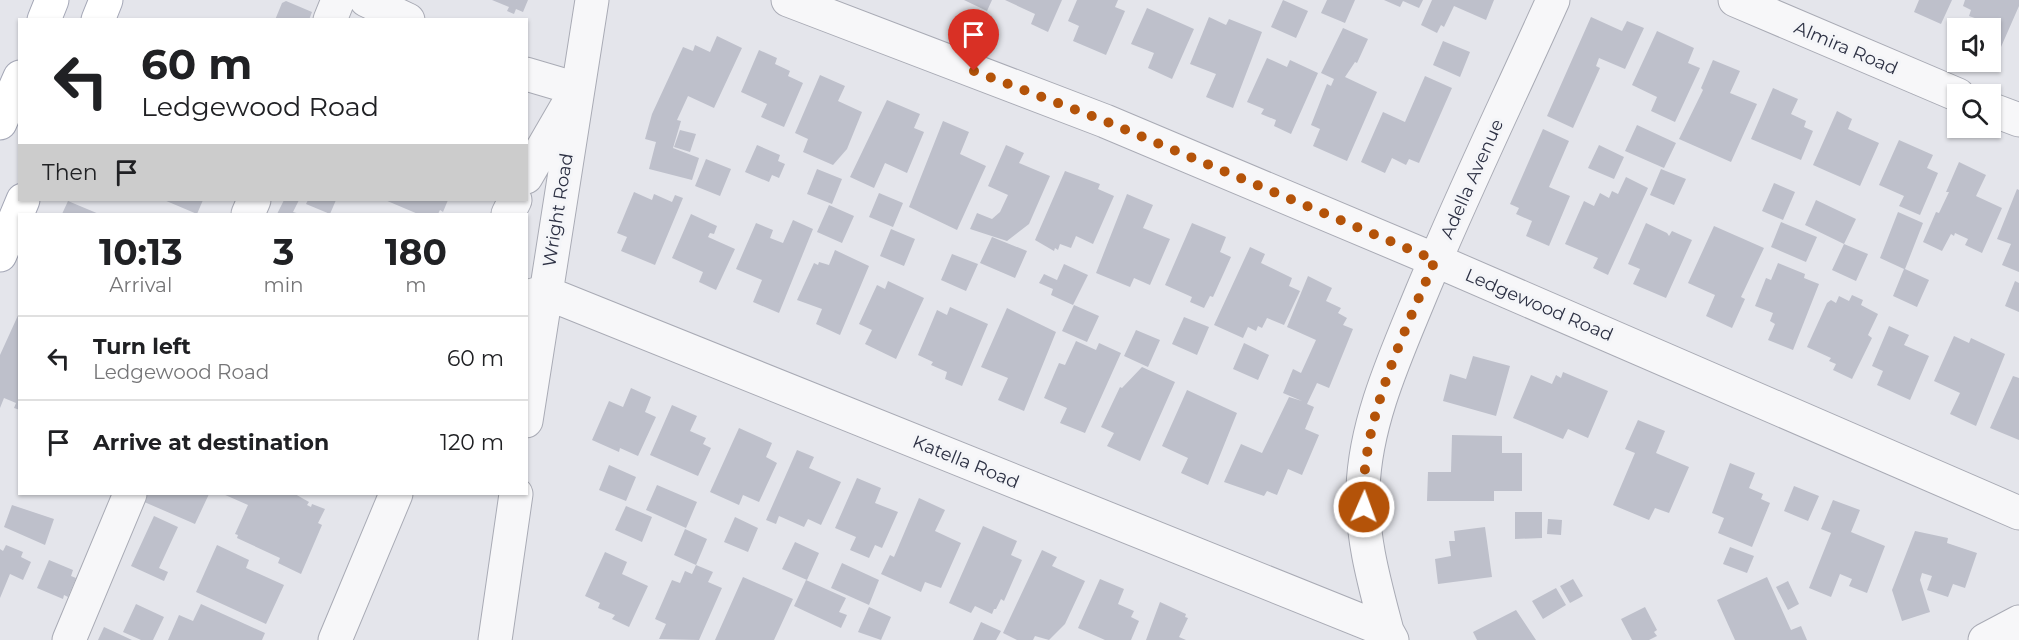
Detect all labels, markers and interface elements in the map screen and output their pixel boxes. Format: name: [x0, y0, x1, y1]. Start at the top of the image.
pin: [948, 9, 999, 71]
street label: Almira Road: [1791, 16, 1901, 80]
icon: arrive: [957, 18, 990, 51]
map controls: [1947, 18, 2001, 138]
button: sound: [1947, 18, 2001, 72]
text: 60 m: [141, 38, 252, 90]
icon: left: [42, 42, 120, 120]
button: search: [1947, 84, 2001, 138]
text: Ledgewood Road: [141, 90, 379, 123]
street label: Adella Avenue: [1436, 116, 1508, 242]
street label: Wright Road: [538, 152, 578, 268]
icon: arrive: [110, 156, 143, 189]
text: Then: [42, 159, 98, 186]
text: 10:13: [99, 230, 182, 274]
text: 3: [273, 230, 294, 274]
text: 180: [385, 230, 447, 274]
street label: Ledgewood Road: [1462, 264, 1616, 346]
text: Arrival: [109, 273, 172, 297]
text: min: [263, 273, 304, 297]
text: m: [405, 273, 426, 297]
text: Turn left: [93, 333, 191, 360]
icon: left: [42, 342, 75, 375]
text: 60 m: [447, 345, 504, 372]
text: Ledgewood Road: [93, 360, 269, 384]
icon: arrive: [42, 426, 75, 459]
text: Arrive at destination: [93, 429, 329, 456]
text: 120 m: [440, 429, 504, 456]
street label: Katella Road: [909, 431, 1023, 493]
position arrow: [1332, 475, 1396, 539]

